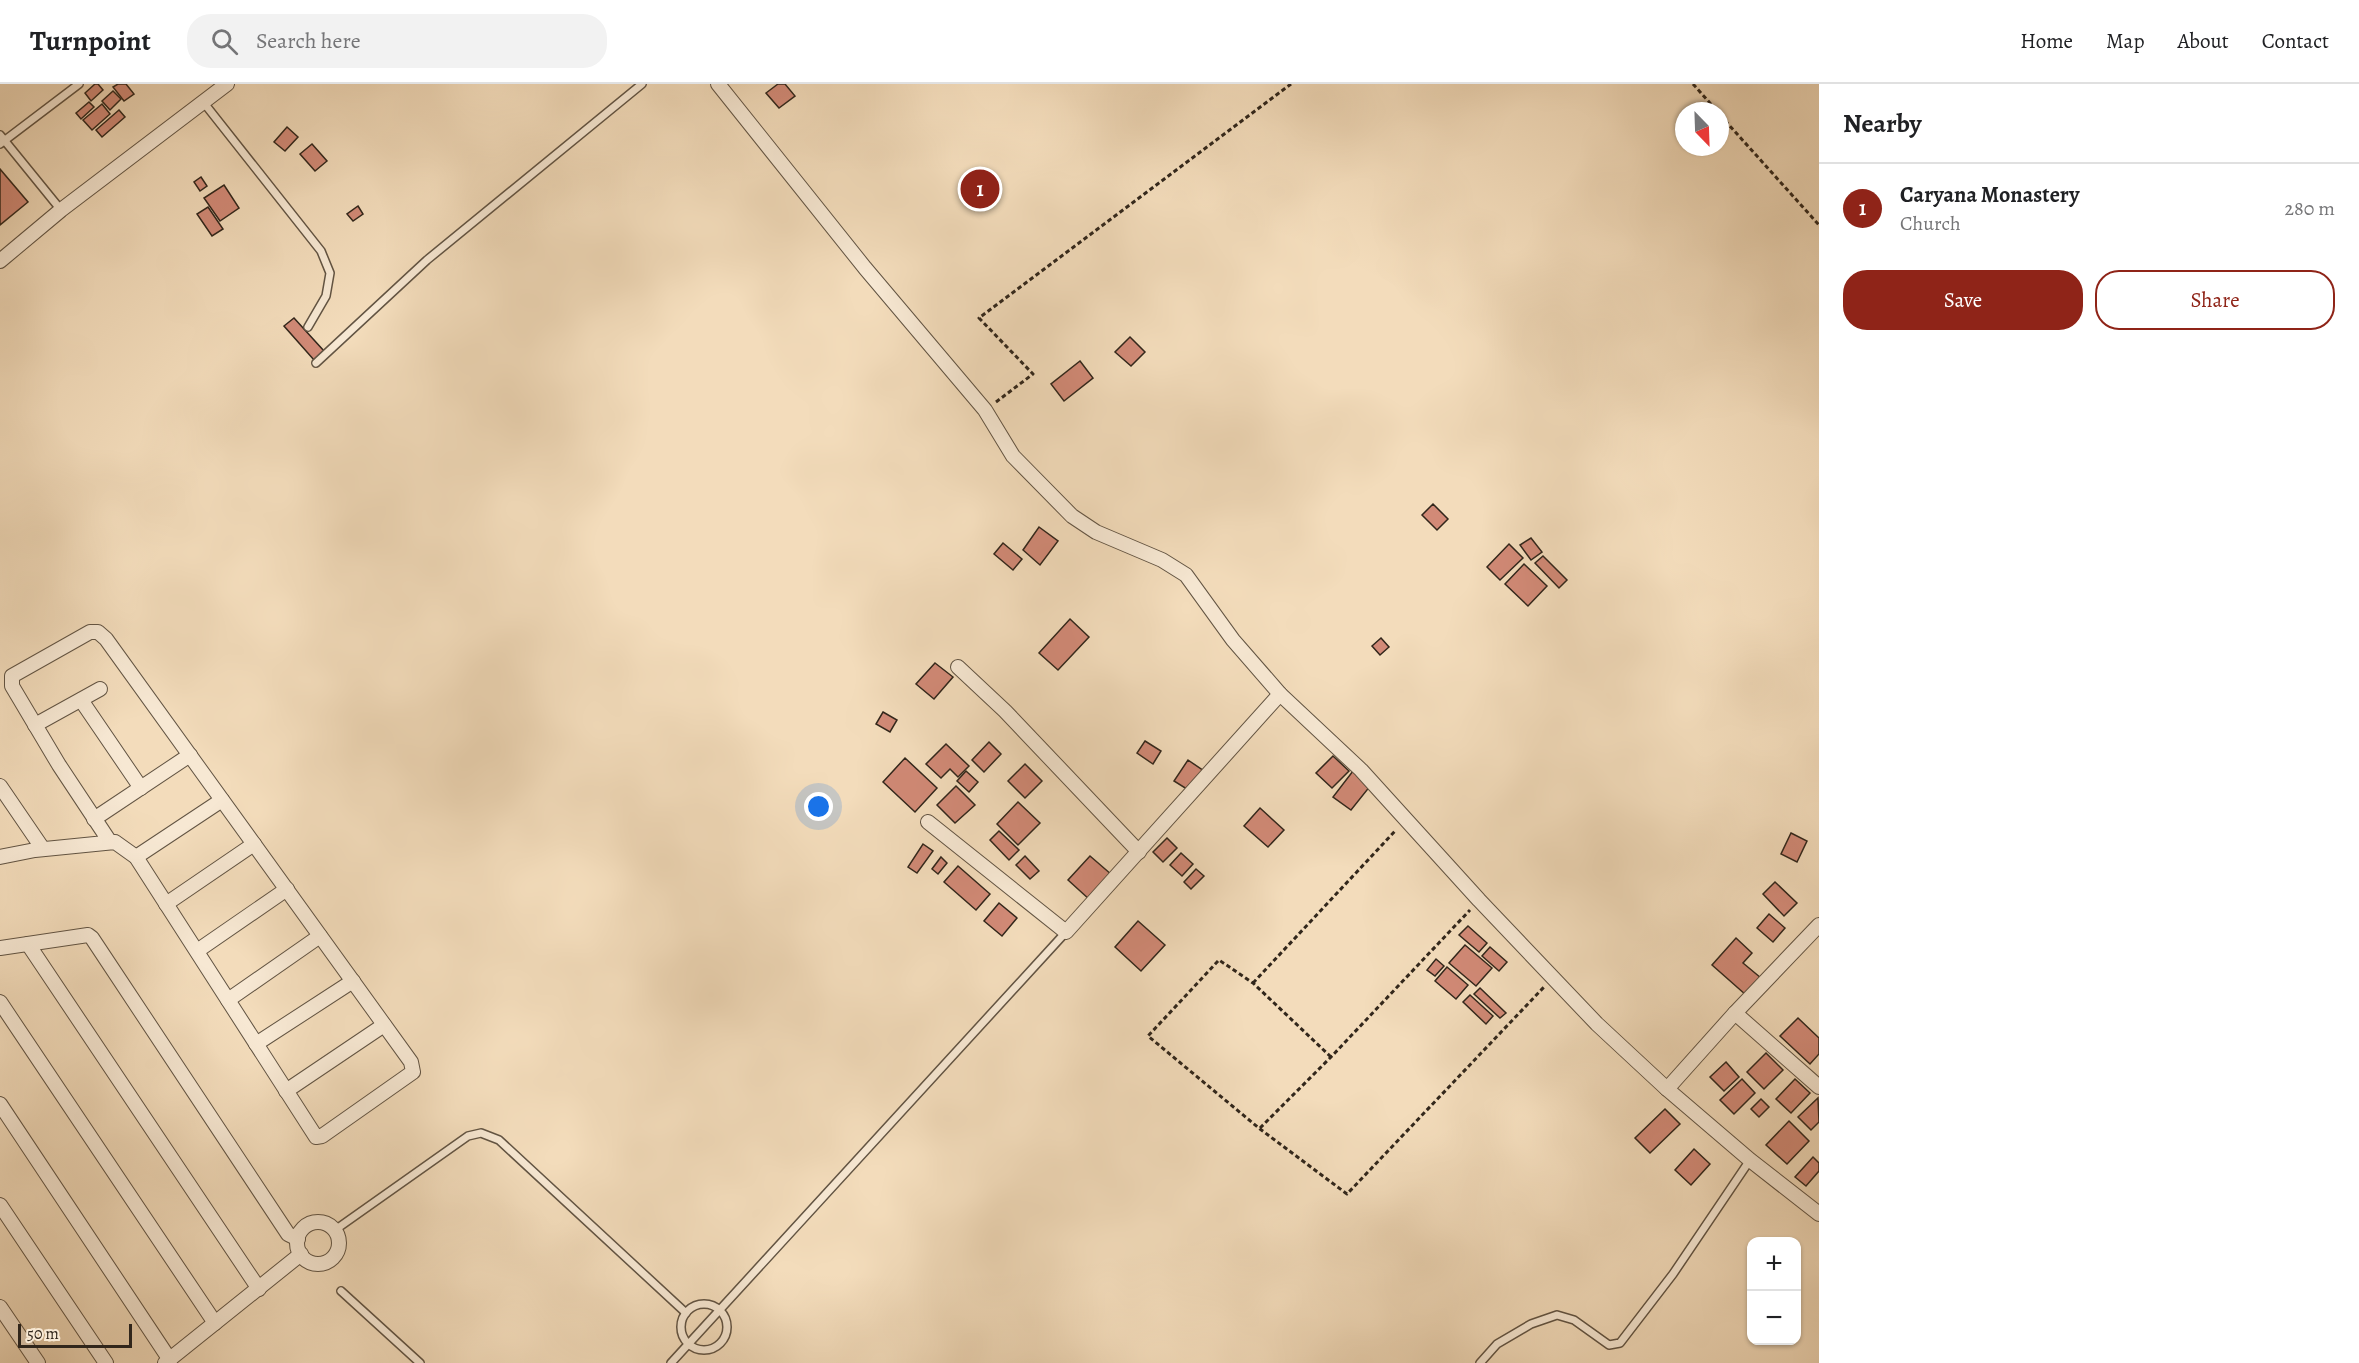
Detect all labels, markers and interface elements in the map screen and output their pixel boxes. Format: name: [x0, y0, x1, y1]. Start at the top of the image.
search box: [187, 14, 607, 68]
text: Turnpoint: [30, 22, 151, 60]
icon: search: [208, 25, 241, 58]
text: Search here: [256, 26, 361, 56]
text: Home: [2020, 27, 2073, 55]
text: Map: [2106, 27, 2144, 55]
text: About: [2177, 27, 2229, 55]
text: Contact: [2262, 27, 2329, 55]
north arrow: [1675, 102, 1729, 156]
text: Nearby: [1843, 106, 1922, 141]
pin: 1: [960, 166, 1000, 212]
text: Caryana Monastery: [1900, 180, 2079, 210]
text: 1: [1859, 195, 1866, 222]
text: 280 m: [2285, 195, 2335, 222]
text: Church: [1900, 210, 1961, 237]
button: Save: [1843, 270, 2083, 330]
button: Share: [2095, 270, 2335, 330]
your location: [804, 792, 833, 821]
map controls: [1747, 1237, 1801, 1345]
button: +: [1747, 1237, 1801, 1291]
button: −: [1747, 1291, 1801, 1345]
scale bar: [18, 1321, 132, 1348]
text: 50 m: [27, 1323, 59, 1345]

